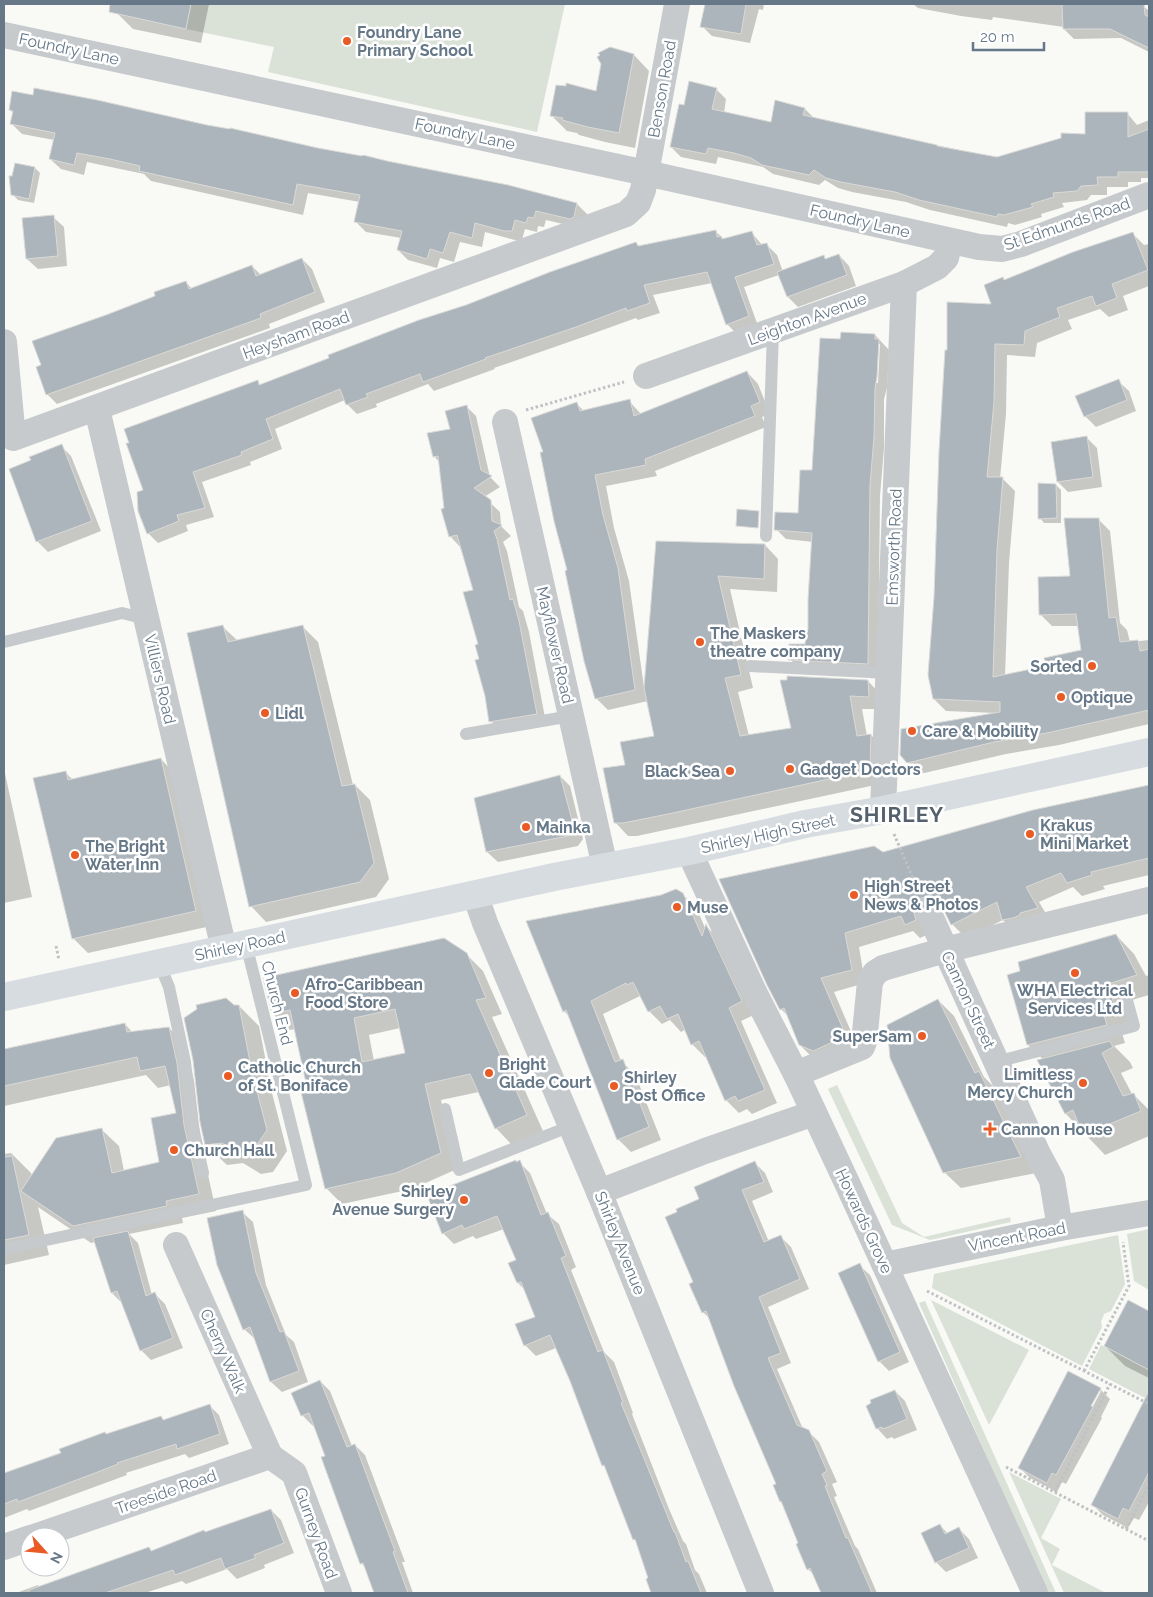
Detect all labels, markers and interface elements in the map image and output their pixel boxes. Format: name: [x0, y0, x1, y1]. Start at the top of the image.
scale bar: [973, 20, 1044, 52]
place label: Foundry Lane Primary School: [357, 23, 474, 60]
text: 20 m: [980, 28, 1015, 46]
street label: Foundry Lane: [17, 29, 121, 69]
marker: Foundry Lane Primary School: [341, 35, 353, 47]
street label: Benson Road: [644, 39, 680, 139]
street label: Foundry Lane: [413, 114, 517, 154]
street label: St Edmunds Road: [1001, 193, 1133, 254]
street label: Foundry Lane: [808, 200, 912, 242]
street label: Leighton Avenue: [745, 289, 869, 349]
street label: Heysham Road: [240, 307, 352, 363]
street label: Emsworth Road: [882, 488, 906, 606]
street label: Mayflower Road: [532, 585, 578, 705]
place label: The Maskers theatre company: [710, 624, 842, 661]
street label: Villiers Road: [140, 632, 180, 726]
marker: The Maskers theatre company: [694, 636, 706, 648]
place label: Sorted: [1030, 657, 1082, 676]
marker: Sorted: [1086, 660, 1098, 672]
place label: Optique: [1071, 688, 1133, 707]
marker: Optique: [1055, 691, 1067, 703]
place label: Lidl: [275, 704, 305, 723]
marker: Lidl: [259, 707, 271, 719]
place label: Care & Mobility: [922, 722, 1039, 741]
marker: Care & Mobility: [906, 725, 918, 737]
place label: Gadget Doctors: [800, 760, 921, 779]
place label: Black Sea: [644, 762, 720, 781]
marker: Gadget Doctors: [784, 763, 796, 775]
marker: Black Sea: [724, 765, 736, 777]
district label: SHIRLEY: [850, 802, 944, 827]
street label: Shirley High Street: [699, 810, 838, 858]
place label: Krakus Mini Market: [1040, 816, 1129, 853]
place label: Mainka: [536, 818, 591, 837]
marker: Mainka: [520, 821, 532, 833]
marker: Krakus Mini Market: [1024, 828, 1036, 840]
place label: The Bright Water Inn: [85, 837, 165, 874]
marker: The Bright Water Inn: [69, 849, 81, 861]
place label: High Street News & Photos: [864, 877, 979, 914]
marker: High Street News & Photos: [848, 889, 860, 901]
place label: Muse: [687, 898, 729, 917]
marker: Muse: [671, 901, 683, 913]
street label: Shirley Road: [193, 927, 287, 965]
street label: Cannon Street: [937, 948, 999, 1052]
street label: Church End: [257, 959, 297, 1047]
marker: WHA Electrical Services Ltd: [1069, 967, 1081, 979]
place label: Afro-Caribbean Food Store: [305, 975, 423, 1012]
place label: WHA Electrical Services Ltd: [1017, 981, 1134, 1018]
marker: Afro-Caribbean Food Store: [289, 987, 301, 999]
place label: SuperSam: [833, 1027, 912, 1046]
marker: SuperSam: [916, 1030, 928, 1042]
place label: Bright Glade Court: [499, 1055, 591, 1092]
place label: Catholic Church of St. Boniface: [238, 1058, 361, 1095]
place label: Limitless Mercy Church: [967, 1065, 1073, 1102]
marker: Bright Glade Court: [483, 1067, 495, 1079]
place label: Shirley Post Office: [624, 1068, 706, 1105]
marker: Catholic Church of St. Boniface: [222, 1070, 234, 1082]
marker: Limitless Mercy Church: [1077, 1077, 1089, 1089]
marker: Shirley Post Office: [608, 1080, 620, 1092]
place label: Cannon House: [1001, 1120, 1113, 1139]
marker: Cannon House: [983, 1122, 997, 1136]
place label: Church Hall: [184, 1141, 275, 1160]
marker: Church Hall: [168, 1144, 180, 1156]
street label: Howards Grove: [831, 1166, 897, 1276]
place label: Shirley Avenue Surgery: [332, 1182, 454, 1219]
street label: Shirley Avenue: [591, 1189, 649, 1297]
marker: Shirley Avenue Surgery: [458, 1194, 470, 1206]
street label: Vincent Road: [967, 1218, 1067, 1256]
street label: Cherry Walk: [196, 1306, 250, 1397]
street label: Treeside Road: [113, 1466, 219, 1518]
street label: Gurney Road: [291, 1485, 341, 1581]
north arrow: [20, 1527, 70, 1577]
text: N: [47, 1550, 66, 1566]

